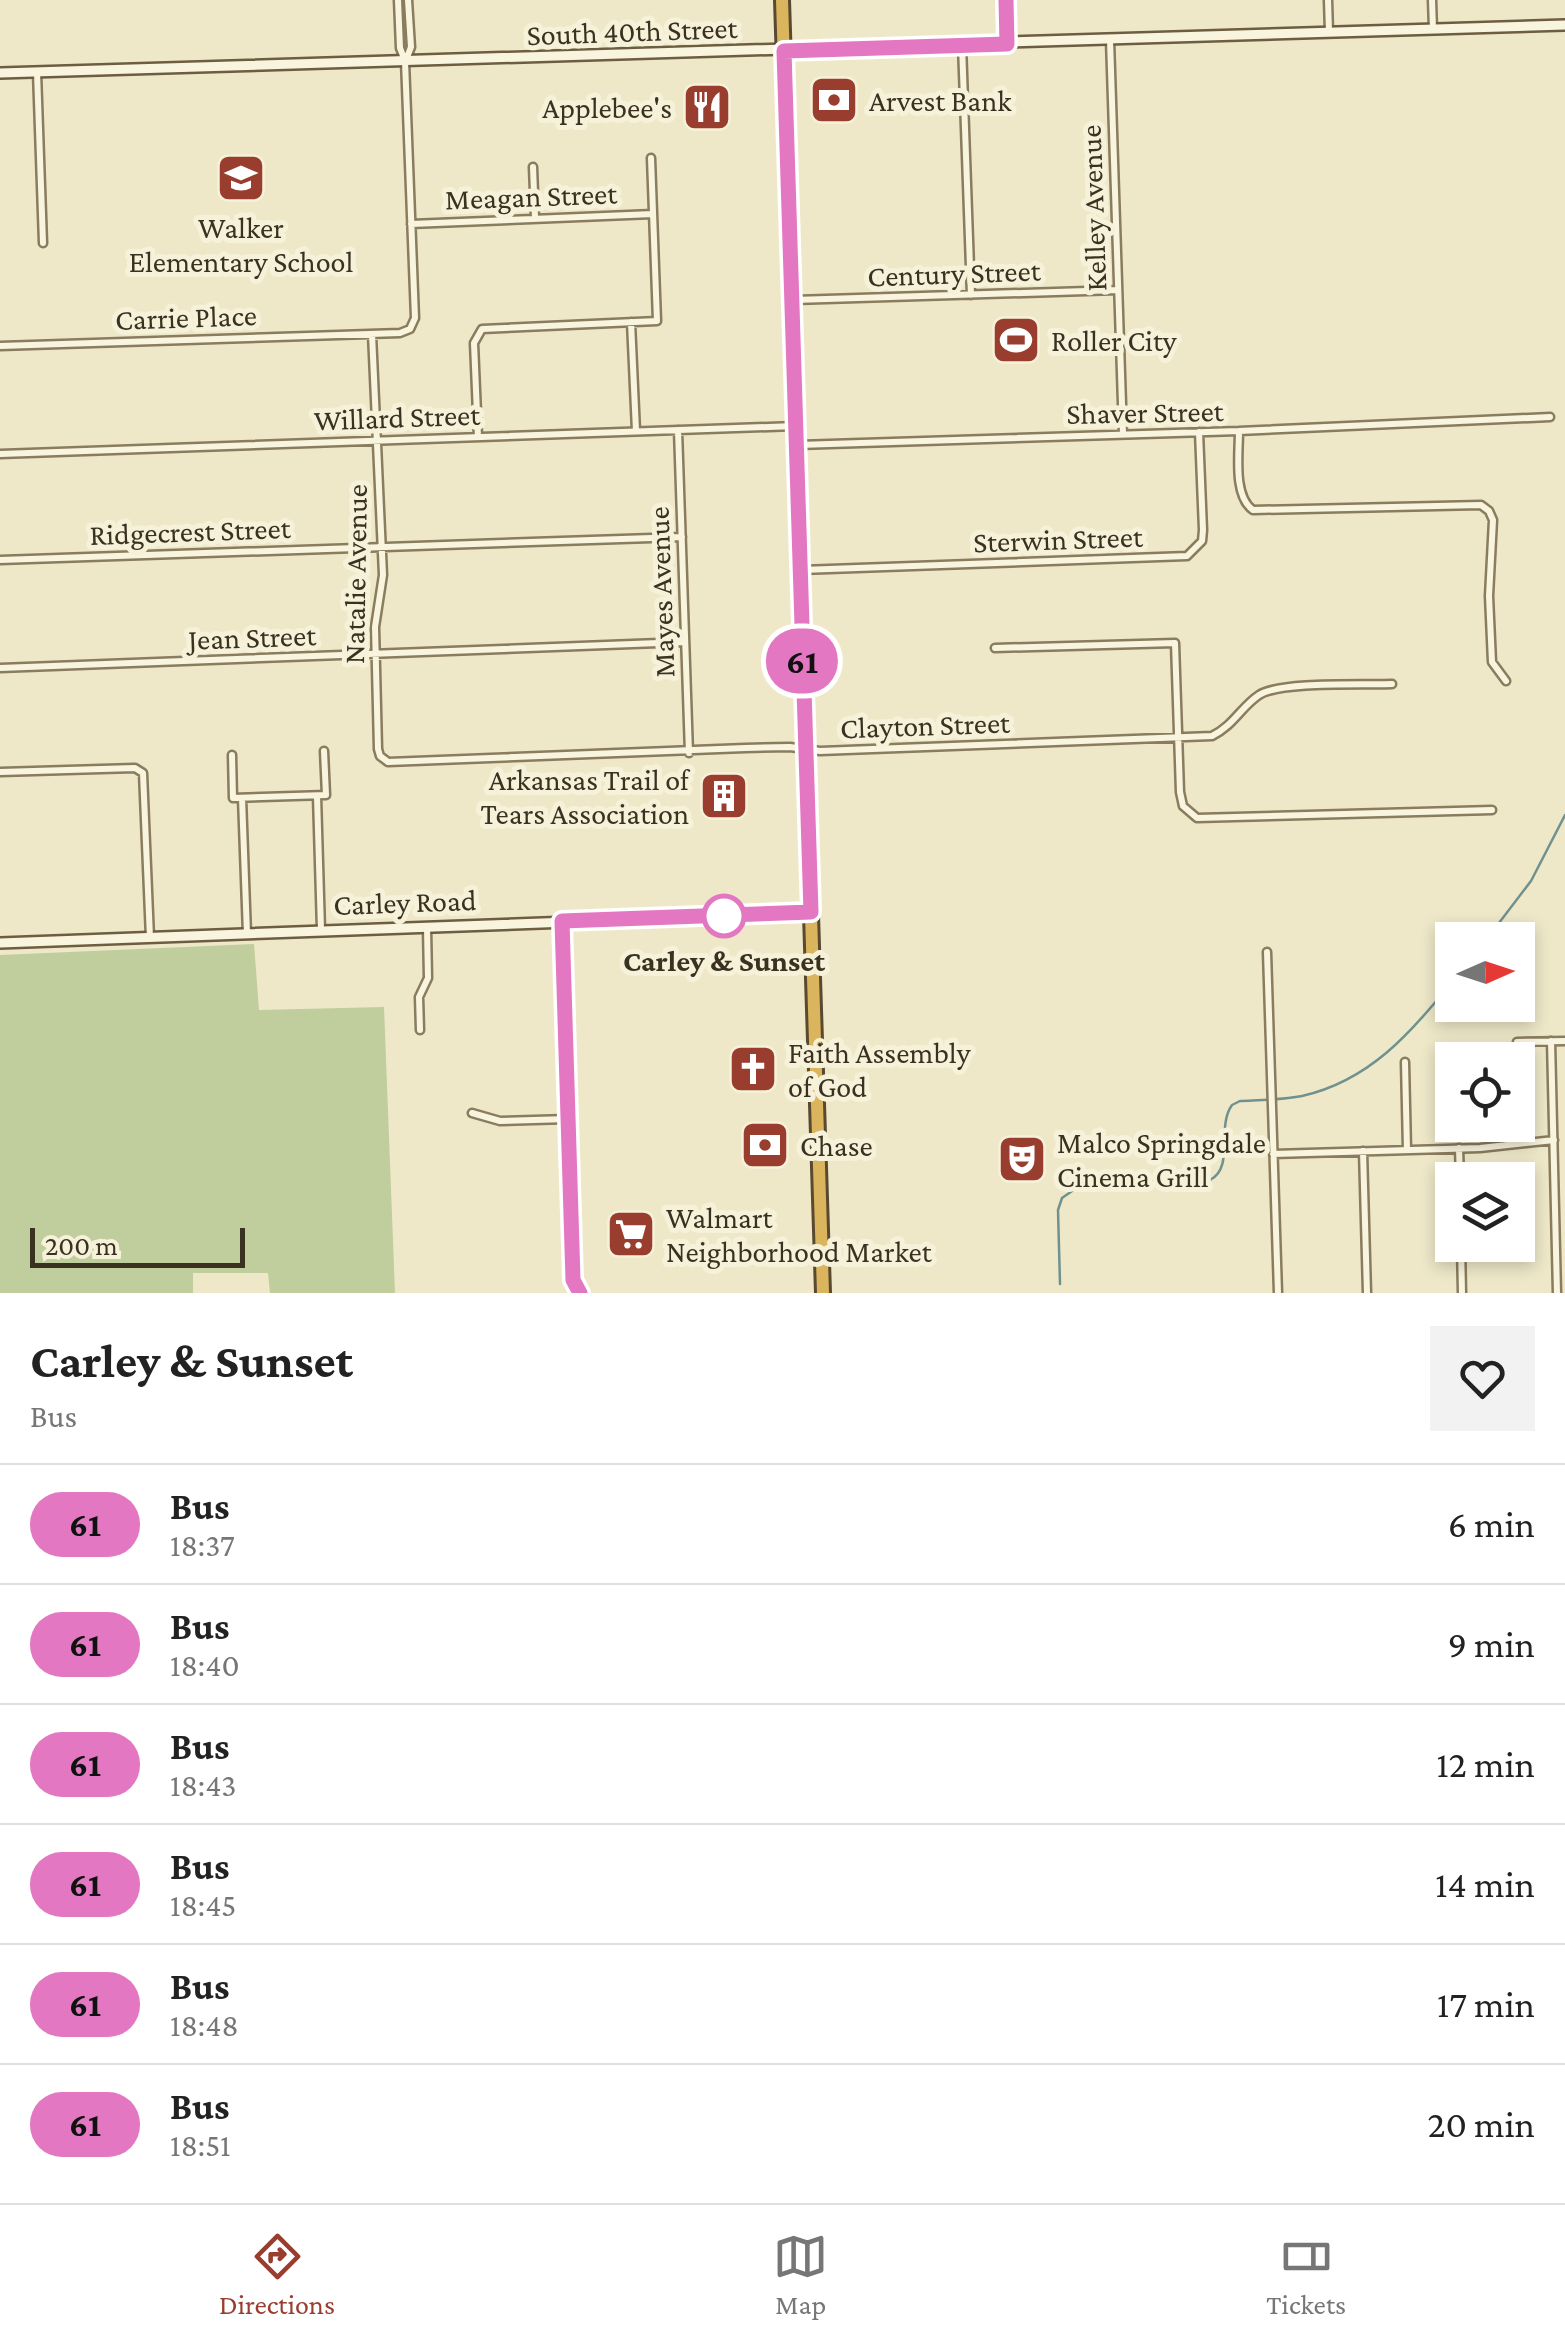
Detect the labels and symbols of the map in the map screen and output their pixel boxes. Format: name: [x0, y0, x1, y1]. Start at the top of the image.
street label: South 40th Street: [526, 11, 739, 51]
bank icon: Arvest Bank: [808, 74, 860, 126]
restaurant icon: Applebee's: [681, 81, 733, 133]
place label: Arvest Bank: [869, 84, 1012, 117]
place label: Applebee's: [542, 91, 672, 125]
street label: Kelley Avenue: [1074, 124, 1113, 292]
school or university icon: Walker Elementary School: [215, 152, 267, 204]
street label: Meagan Street: [444, 176, 619, 216]
place label: Walker Elementary School: [129, 211, 353, 279]
street label: Century Street: [867, 253, 1042, 294]
street label: Carrie Place: [115, 298, 257, 336]
sports icon: Roller City: [990, 314, 1042, 366]
place label: Roller City: [1051, 324, 1177, 358]
street label: Shaver Street: [1066, 394, 1225, 430]
street label: Willard Street: [313, 398, 482, 436]
street label: Natalie Avenue: [337, 484, 373, 664]
street label: Mayes Avenue: [642, 506, 681, 678]
street label: Ridgecrest Street: [89, 511, 292, 552]
street label: Sterwin Street: [973, 520, 1144, 558]
street label: Jean Street: [184, 618, 318, 656]
line badge: 61: [757, 628, 847, 694]
street label: Clayton Street: [840, 706, 1012, 745]
place label: Arkansas Trail of Tears Association: [480, 763, 691, 830]
building icon: Arkansas Trail of Tears Association: [698, 770, 750, 822]
street label: Carley Road: [333, 883, 477, 922]
marker: Carley & Sunset: [703, 895, 745, 937]
north arrow: [1435, 922, 1535, 1022]
place label: Carley & Sunset: [623, 944, 825, 977]
place label: Faith Assembly of God: [788, 1036, 971, 1103]
church icon: Faith Assembly of God: [727, 1043, 779, 1095]
bank icon: Chase: [739, 1119, 791, 1171]
place label: Malco Springdale Cinema Grill: [1057, 1126, 1266, 1193]
place label: Chase: [800, 1129, 873, 1162]
theatre icon: Malco Springdale Cinema Grill: [996, 1133, 1048, 1185]
place label: Walmart Neighborhood Market: [666, 1201, 933, 1269]
supermarket icon: Walmart Neighborhood Market: [605, 1208, 657, 1260]
scale bar: [30, 1223, 245, 1268]

